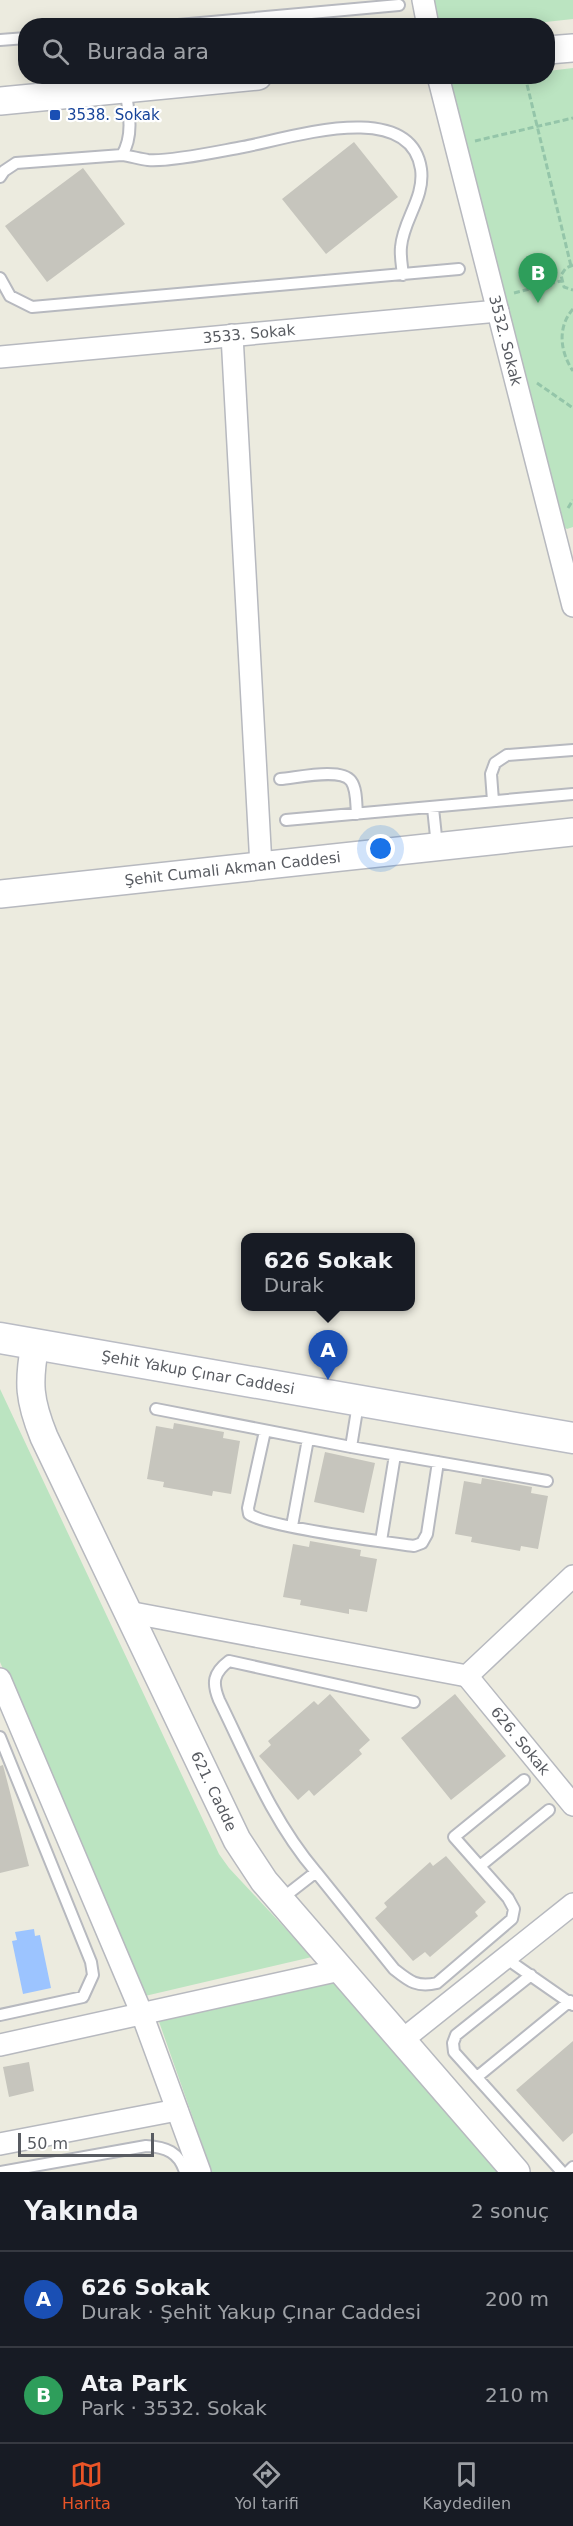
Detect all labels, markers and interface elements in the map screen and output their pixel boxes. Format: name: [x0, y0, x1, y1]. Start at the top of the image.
search box: [18, 18, 555, 84]
icon: search: [39, 35, 72, 68]
text: Burada ara: [87, 39, 209, 64]
place label: 3538. Sokak: [67, 106, 160, 124]
marker: 3538. Sokak: [48, 108, 62, 122]
pin: B: [518, 254, 558, 303]
street label: 3532. Sokak: [485, 293, 526, 388]
street label: 3533. Sokak: [202, 321, 296, 347]
your location: [366, 834, 395, 863]
street label: Şehit Cumali Akman Caddesi: [124, 848, 342, 889]
popup: [241, 1233, 415, 1311]
text: 626 Sokak: [264, 1248, 392, 1273]
text: Durak: [264, 1273, 324, 1297]
pin: A: [308, 1330, 348, 1380]
street label: Şehit Yakup Çınar Caddesi: [100, 1347, 296, 1398]
street label: 626. Sokak: [487, 1703, 554, 1779]
street label: 621. Cadde: [187, 1749, 240, 1834]
scale bar: [18, 2130, 154, 2158]
text: 50 m: [27, 2134, 68, 2153]
text: Yakında: [24, 2196, 139, 2226]
text: 2 sonuç: [471, 2199, 549, 2223]
text: 626 Sokak: [81, 2275, 210, 2300]
text: A: [36, 2287, 51, 2311]
text: 200 m: [485, 2287, 549, 2311]
text: Durak · Şehit Yakup Çınar Caddesi: [81, 2300, 421, 2324]
text: Ata Park: [81, 2371, 187, 2396]
text: B: [36, 2383, 51, 2407]
text: 210 m: [485, 2383, 549, 2407]
text: Park · 3532. Sokak: [81, 2396, 267, 2420]
tab: Harita: [62, 2458, 111, 2513]
tab: Yol tarifi: [235, 2458, 299, 2513]
tab: Kaydedilen: [423, 2458, 511, 2513]

